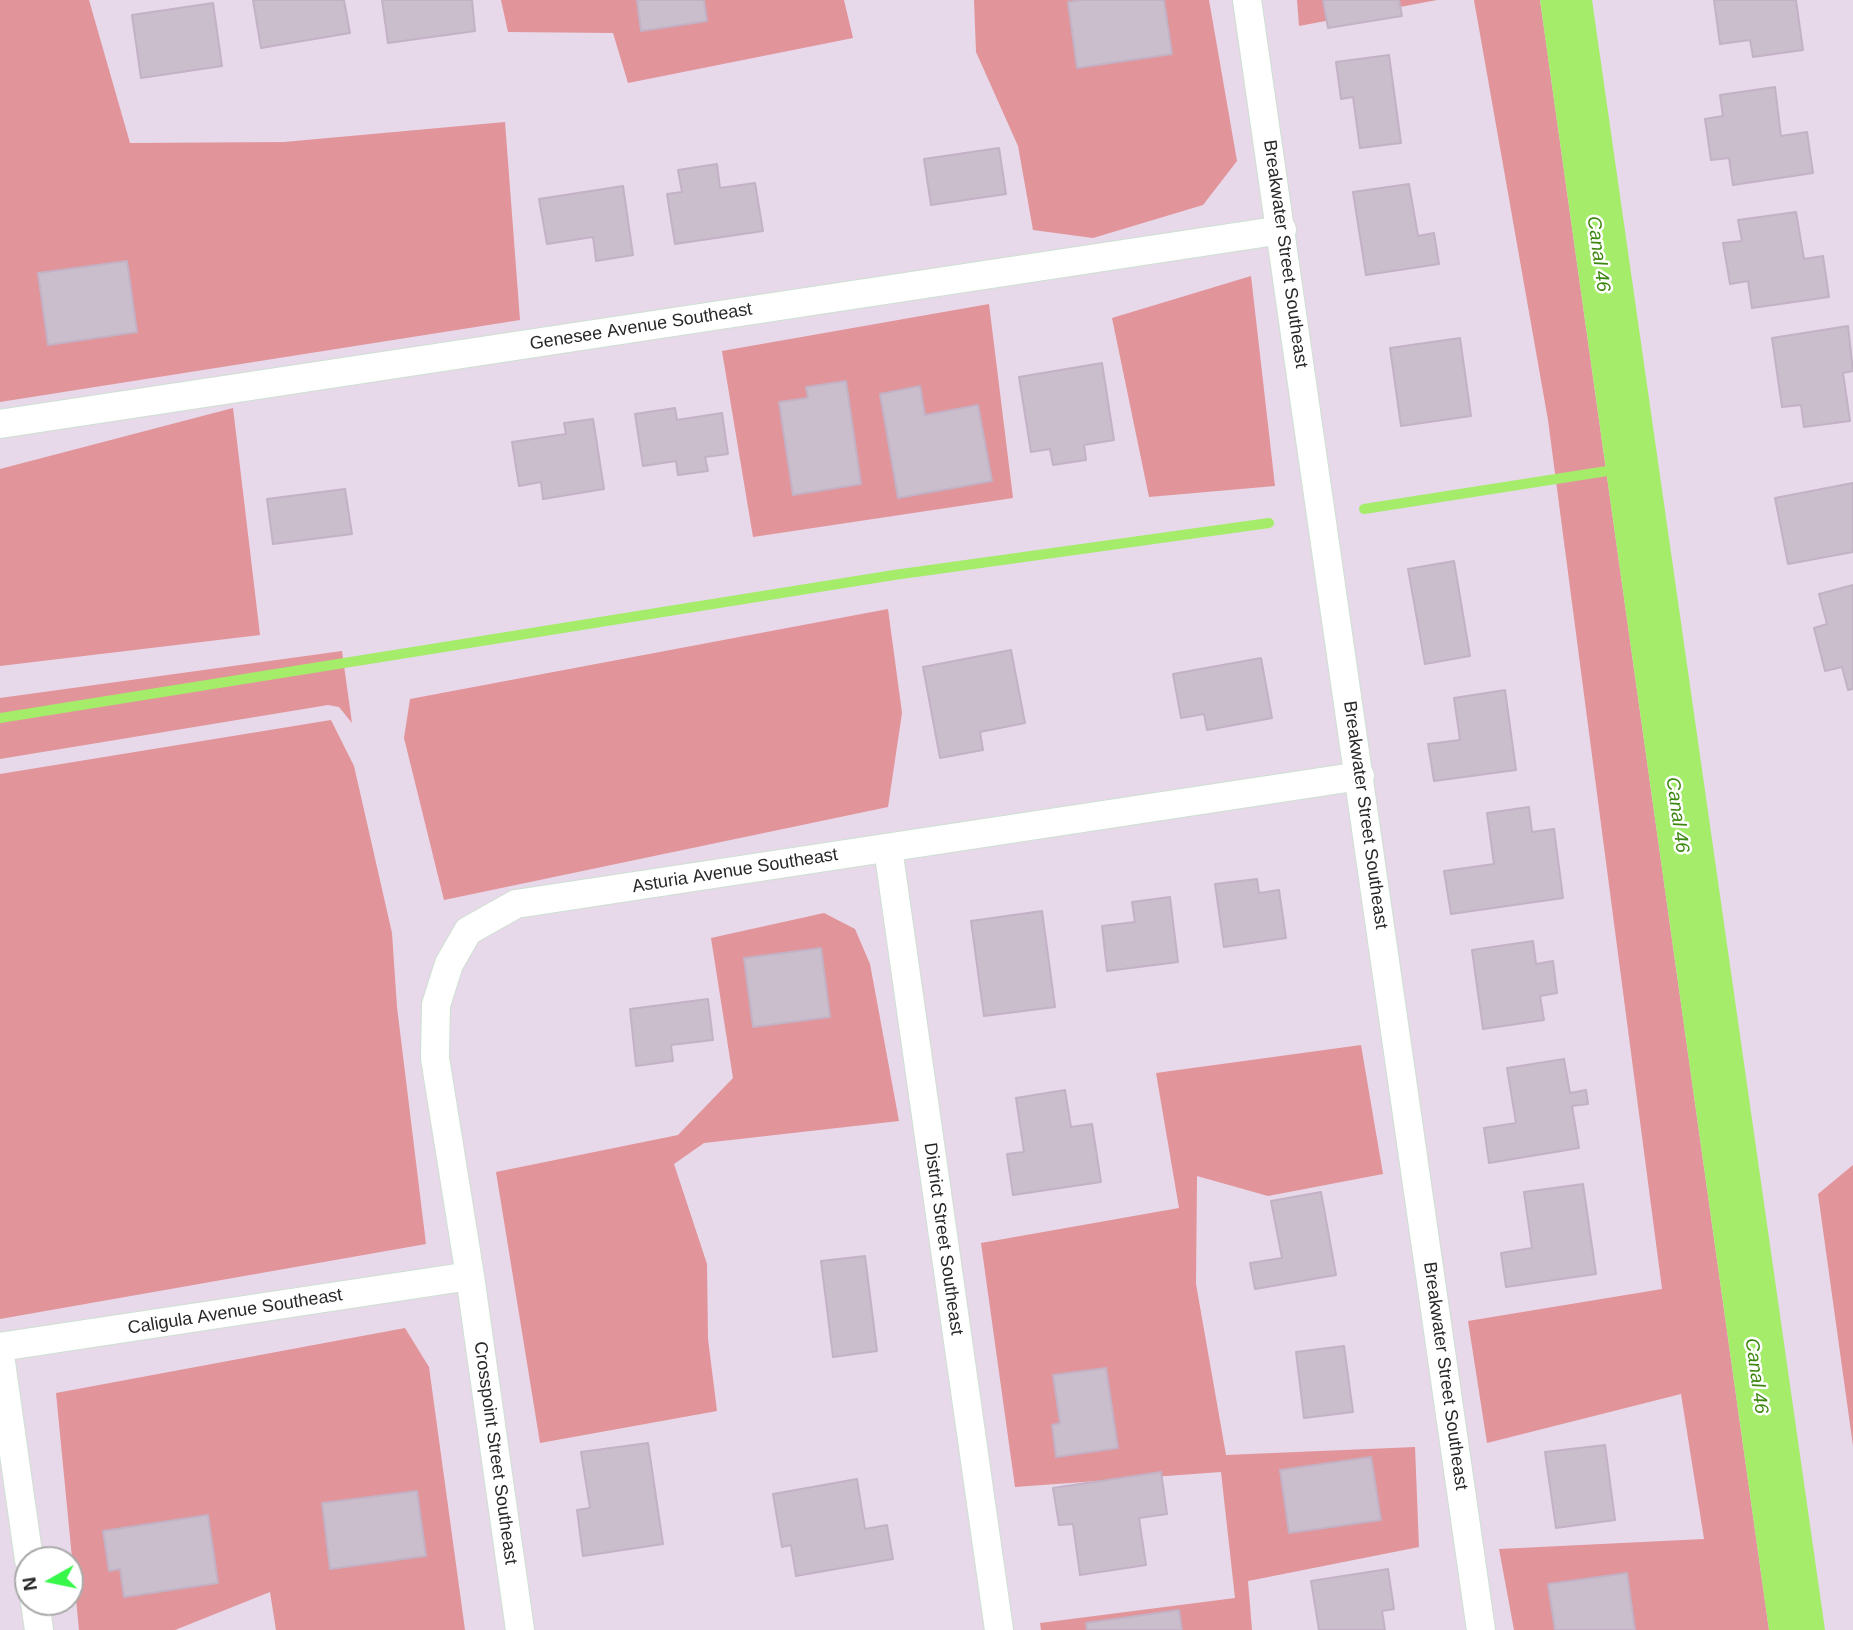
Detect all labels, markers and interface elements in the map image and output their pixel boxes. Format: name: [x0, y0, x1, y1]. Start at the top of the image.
street label: Breakwater Street Southeast: [1258, 139, 1312, 369]
water label: Canal 46: [1581, 215, 1615, 293]
street label: Genesee Avenue Southeast: [528, 299, 754, 355]
street label: Breakwater Street Southeast: [1338, 700, 1392, 930]
water label: Canal 46: [1660, 776, 1694, 854]
street label: Asturia Avenue Southeast: [631, 844, 839, 898]
street label: District Street Southeast: [919, 1141, 967, 1337]
street label: Breakwater Street Southeast: [1418, 1261, 1472, 1491]
street label: Caligula Avenue Southeast: [126, 1284, 344, 1340]
water label: Canal 46: [1739, 1337, 1773, 1415]
street label: Crosspoint Street Southeast: [469, 1340, 521, 1566]
north arrow: [14, 1546, 84, 1616]
text: N: [18, 1576, 41, 1592]

